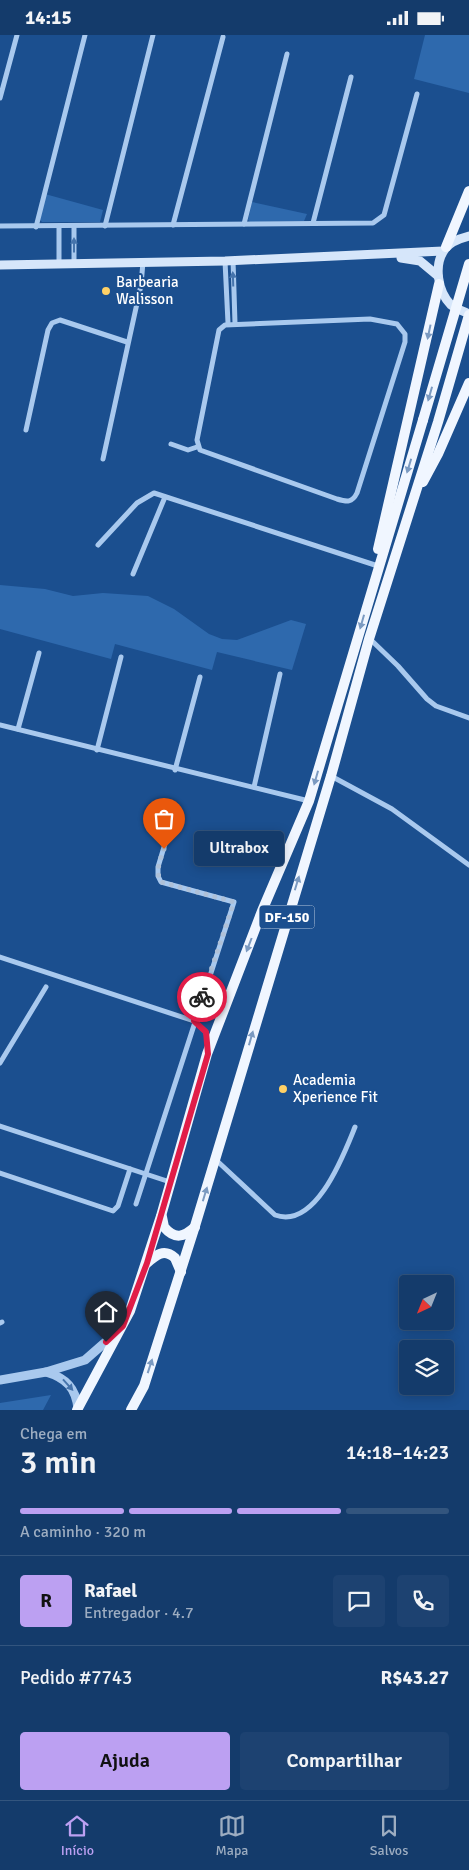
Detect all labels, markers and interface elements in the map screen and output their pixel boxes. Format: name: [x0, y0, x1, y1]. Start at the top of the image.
text: 14:15: [25, 6, 72, 30]
one-way arrow: [70, 237, 78, 253]
one-way arrow: [229, 271, 237, 287]
place label: Barbearia Walisson: [116, 273, 179, 308]
marker: Barbearia Walisson: [100, 285, 112, 297]
one-way arrow: [424, 324, 432, 340]
one-way arrow: [426, 387, 434, 402]
one-way arrow: [404, 459, 412, 474]
one-way arrow: [357, 614, 365, 629]
one-way arrow: [311, 770, 319, 785]
pin: [143, 798, 185, 849]
icon: bag: [150, 805, 178, 833]
callout: Ultrabox: [194, 831, 284, 867]
text: Ultrabox: [209, 838, 269, 858]
one-way arrow: [294, 875, 302, 890]
road number: DF-150: [260, 905, 314, 929]
one-way arrow: [245, 937, 252, 952]
courier: [177, 972, 227, 1022]
icon: bike: [188, 983, 216, 1011]
one-way arrow: [247, 1031, 255, 1046]
place label: Academia Xperience Fit: [293, 1071, 378, 1106]
marker: Academia Xperience Fit: [277, 1083, 289, 1095]
one-way arrow: [201, 1187, 209, 1202]
north arrow: [399, 1275, 454, 1330]
map controls: [399, 1275, 454, 1395]
pin: [85, 1291, 127, 1342]
icon: home: [92, 1298, 120, 1326]
button: layers: [399, 1340, 454, 1395]
one-way arrow: [147, 1358, 155, 1373]
one-way arrow: [63, 1378, 74, 1391]
text: Chega em: [20, 1424, 87, 1444]
text: 14:18–14:23: [346, 1441, 449, 1465]
text: 3 min: [20, 1443, 97, 1482]
text: A caminho · 320 m: [20, 1522, 146, 1542]
button: chat: [333, 1575, 385, 1627]
button: phone: [397, 1575, 449, 1627]
text: Rafael: [84, 1579, 137, 1603]
text: R: [40, 1589, 52, 1613]
text: Entregador · 4.7: [84, 1603, 194, 1623]
text: Pedido #7743: [20, 1666, 132, 1690]
text: R$43.27: [381, 1666, 449, 1690]
button: Ajuda: [20, 1732, 230, 1790]
button: Compartilhar: [240, 1732, 449, 1790]
tab: Início: [61, 1812, 94, 1859]
tab: Mapa: [215, 1812, 248, 1859]
tab: Salvos: [370, 1812, 408, 1859]

